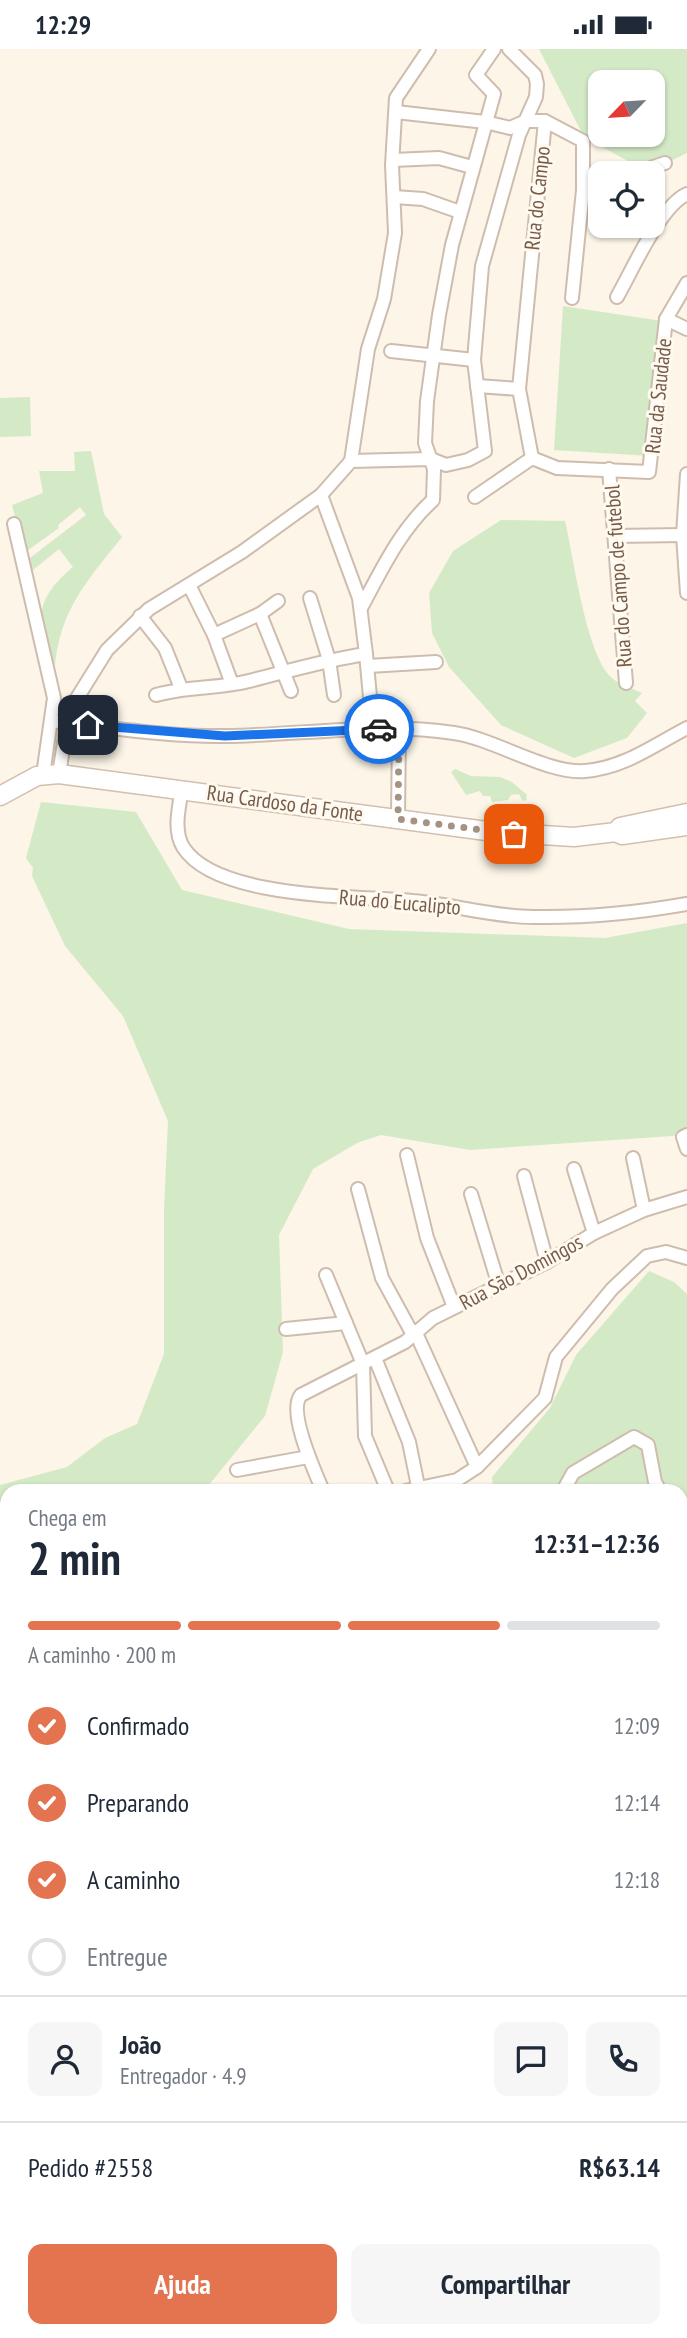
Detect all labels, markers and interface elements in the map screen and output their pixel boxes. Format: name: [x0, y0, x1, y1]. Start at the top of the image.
text: 12:29: [35, 8, 91, 41]
north arrow: [588, 70, 665, 147]
map controls: [588, 70, 665, 238]
street label: Rua do Campo: [518, 145, 556, 251]
button: locate: [588, 161, 665, 238]
street label: Rua da Saudade: [639, 337, 677, 455]
street label: Rua do Campo de futebol: [598, 484, 638, 668]
courier: [344, 694, 414, 764]
pin: [58, 695, 118, 755]
icon: home: [69, 706, 107, 744]
icon: car: [360, 710, 398, 748]
street label: Rua Cardoso da Fonte: [205, 779, 365, 827]
pin: [484, 804, 544, 864]
icon: bag: [495, 815, 533, 853]
street label: Rua do Eucalipto: [338, 883, 462, 921]
street label: Rua São Domingos: [455, 1228, 587, 1316]
text: Chega em: [28, 1503, 106, 1532]
text: 12:31–12:36: [533, 1527, 660, 1560]
text: 2 min: [28, 1528, 121, 1588]
text: A caminho · 200 m: [28, 1640, 176, 1669]
icon: check: [28, 1707, 66, 1745]
text: Confirmado: [87, 1709, 189, 1742]
text: 12:09: [614, 1711, 660, 1740]
icon: check: [28, 1784, 66, 1822]
text: Preparando: [87, 1786, 189, 1819]
text: 12:14: [614, 1788, 660, 1817]
icon: check: [28, 1861, 66, 1899]
text: A caminho: [87, 1863, 180, 1896]
text: 12:18: [614, 1865, 660, 1894]
text: Entregue: [87, 1940, 168, 1973]
button: person: [28, 2022, 102, 2096]
button: chat: [494, 2022, 568, 2096]
button: phone: [586, 2022, 660, 2096]
text: João: [120, 2028, 161, 2061]
text: Entregador · 4.9: [120, 2061, 247, 2090]
text: Pedido #2558: [28, 2151, 153, 2184]
text: R$63.14: [579, 2151, 660, 2184]
button: Ajuda: [28, 2244, 337, 2324]
button: Compartilhar: [351, 2244, 660, 2324]

